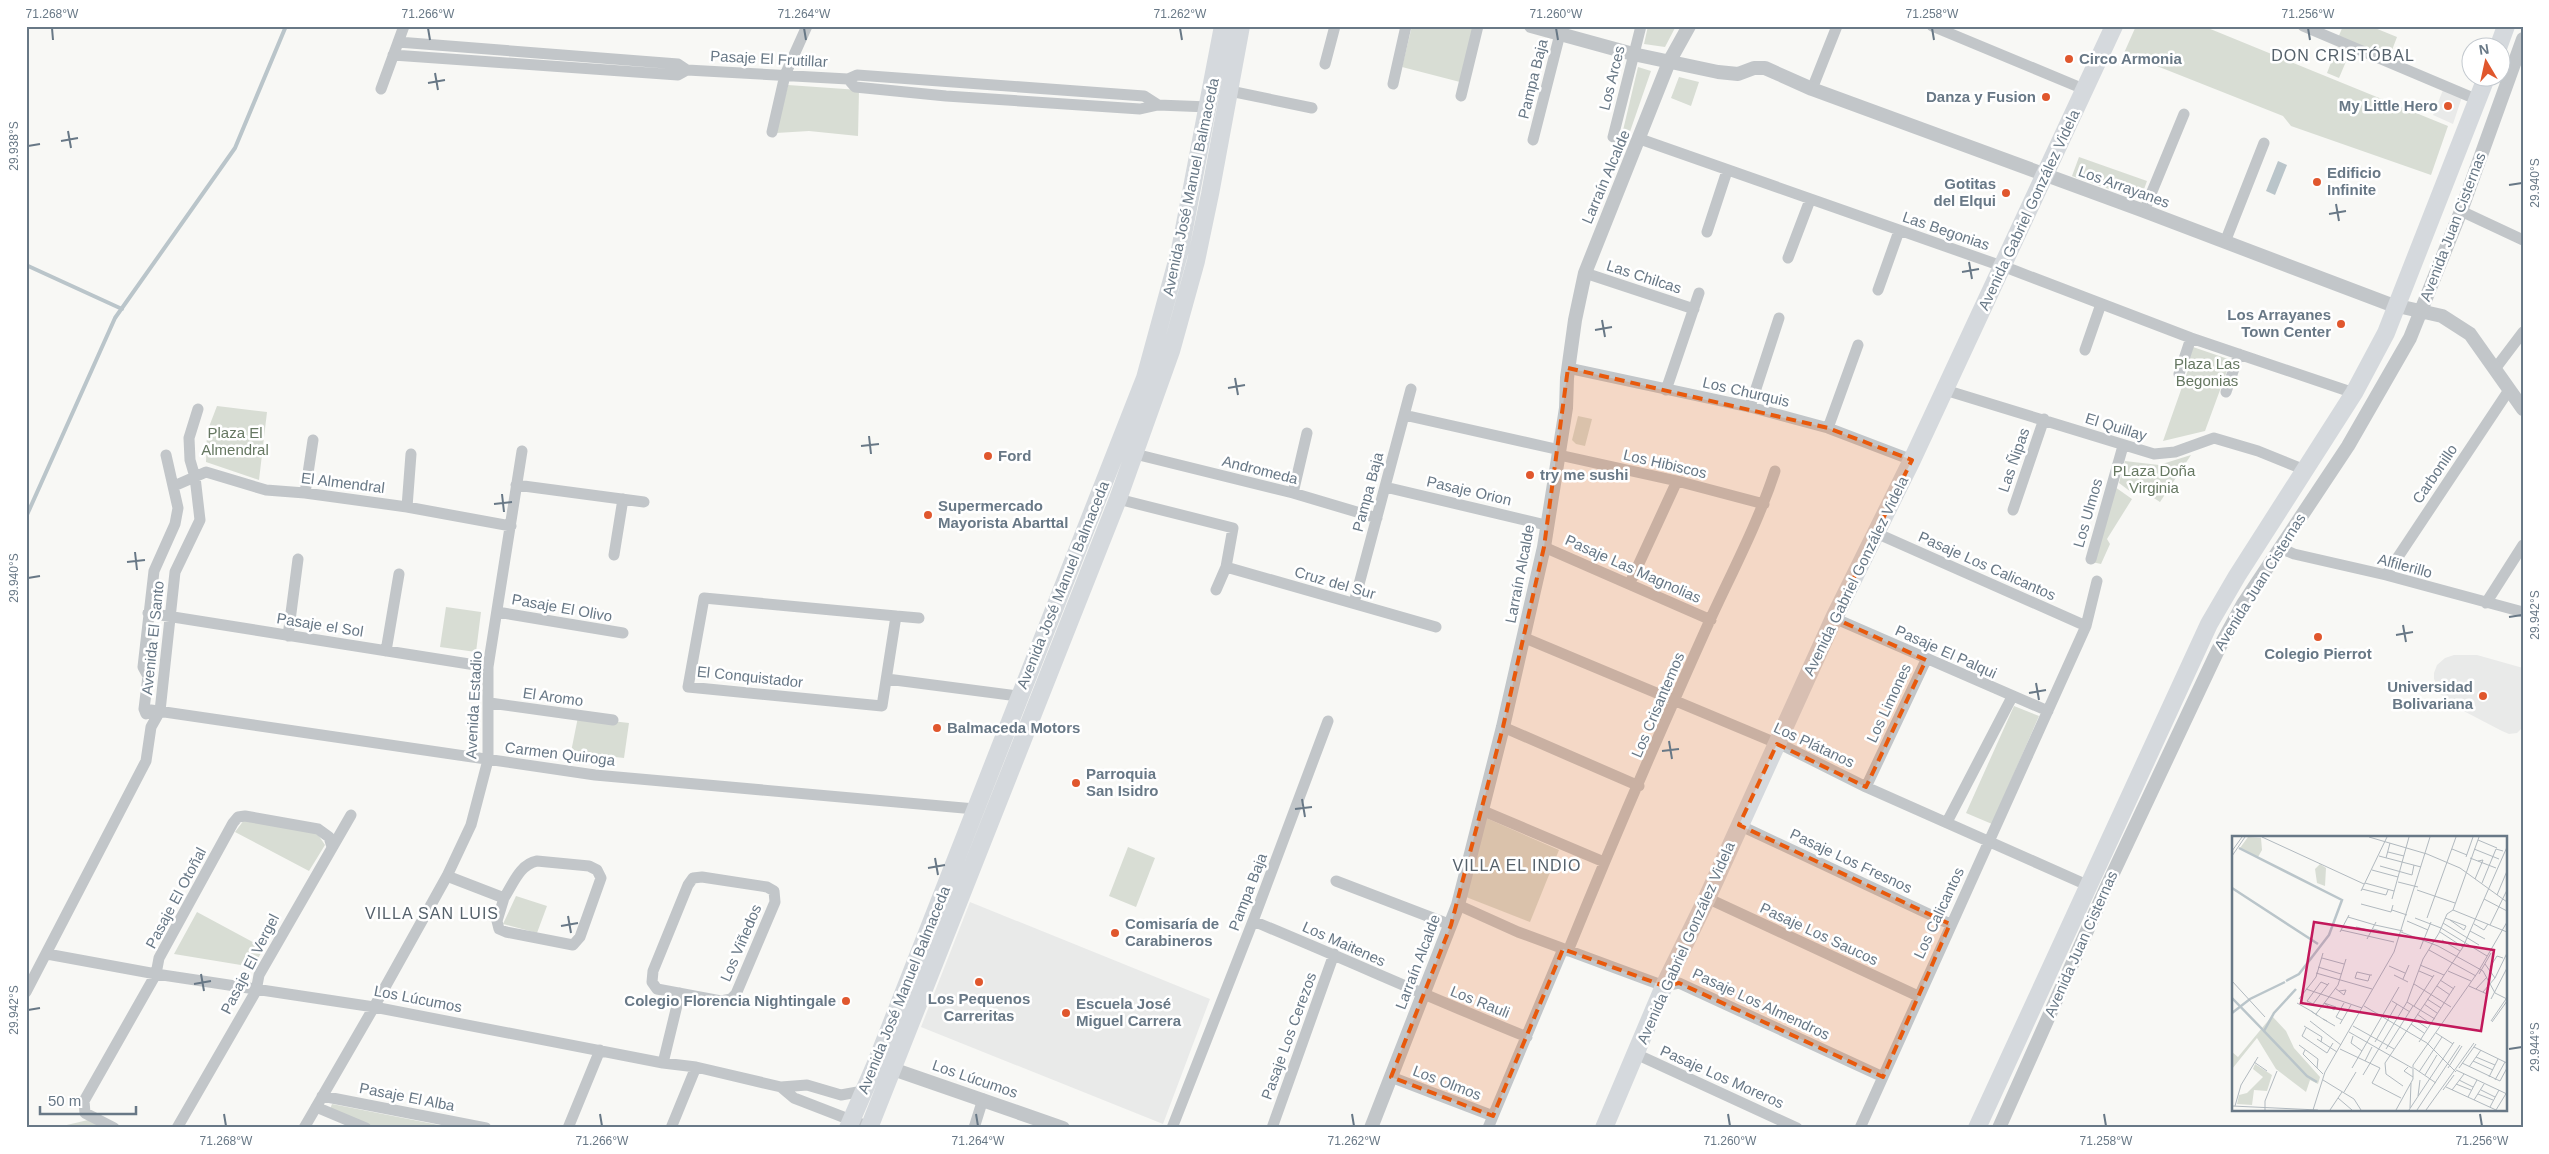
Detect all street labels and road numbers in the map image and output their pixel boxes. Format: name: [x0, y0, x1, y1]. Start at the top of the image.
street label: Pampa Baja: [1514, 37, 1551, 121]
street label: Los Arces: [1595, 44, 1628, 112]
street label: Pasaje El Frutillar: [710, 47, 828, 70]
street label: Avenida José Manuel Balmaceda: [1159, 76, 1222, 297]
street label: Avenida Gabriel González Videla: [1974, 106, 2083, 313]
street label: Larraín Alcalde: [1578, 127, 1633, 226]
street label: Avenida Juan Cisternas: [2416, 150, 2489, 304]
street label: Los Arrayanes: [2076, 162, 2172, 211]
street label: Las Begonias: [1900, 208, 1992, 253]
street label: Las Chilcas: [1605, 256, 1684, 297]
street label: Los Churquis: [1701, 373, 1791, 410]
street label: El Quillay: [2083, 409, 2149, 444]
street label: Las Ñipas: [1995, 426, 2032, 494]
street label: Carbonillo: [2409, 441, 2461, 506]
street label: Los Hibiscos: [1622, 446, 1708, 481]
street label: Pampa Baja: [1349, 450, 1386, 534]
street label: Andromeda: [1220, 452, 1300, 487]
street label: El Almendral: [300, 469, 386, 496]
street label: Pasaje Orion: [1425, 472, 1513, 509]
street label: Avenida Gabriel González Videla: [1800, 473, 1912, 678]
street label: Los Ulmos: [2070, 476, 2105, 549]
street label: Avenida José Manuel Balmaceda: [1013, 478, 1112, 691]
street label: Avenida Juan Cisternas: [2210, 510, 2309, 653]
street label: Larraín Alcalde: [1502, 523, 1537, 625]
street label: Pasaje Los Calicantos: [1916, 528, 2058, 603]
street label: Pasaje Las Magnolias: [1563, 531, 1704, 606]
street label: Alfilerillo: [2376, 550, 2434, 581]
street label: Cruz del Sur: [1293, 563, 1378, 602]
street label: Avenida El Santo: [138, 580, 167, 696]
street label: Pasaje El Olivo: [511, 590, 614, 625]
street label: Pasaje el Sol: [276, 609, 365, 640]
street label: Pasaje El Palqui: [1893, 622, 2000, 682]
street label: Los Crisantemos: [1628, 650, 1687, 760]
street label: Avenida Estadio: [462, 651, 485, 759]
street label: Los Limones: [1863, 661, 1914, 745]
street label: El Conquistador: [696, 662, 804, 691]
street label: El Aromo: [522, 684, 584, 709]
street label: Los Plátanos: [1771, 719, 1857, 771]
street label: Carmen Quiroga: [504, 738, 617, 769]
street label: Pasaje Los Fresnos: [1788, 825, 1915, 896]
street label: Avenida Gabriel González Videla: [1633, 838, 1738, 1047]
street label: Pasaje El Otoñal: [142, 844, 209, 951]
street label: Pampa Baja: [1225, 850, 1270, 933]
street label: Los Calicantos: [1910, 865, 1967, 961]
street label: Avenida Juan Cisternas: [2041, 868, 2120, 1019]
street label: Avenida José Manuel Balmaceda: [854, 883, 953, 1096]
street label: Pasaje Los Saucos: [1757, 899, 1881, 968]
street label: Los Viñedos: [717, 902, 764, 984]
street label: Pasaje El Vergel: [217, 911, 282, 1017]
street label: Larraín Alcalde: [1392, 912, 1443, 1012]
street label: Los Maitenes: [1300, 918, 1388, 969]
street label: Pasaje Los Almendros: [1690, 964, 1832, 1043]
street label: Pasaje Los Cerezos: [1258, 970, 1319, 1102]
street label: Los Lúcumos: [373, 982, 464, 1015]
street label: Los Rauli: [1448, 982, 1512, 1021]
street label: Pasaje Los Moreros: [1658, 1042, 1787, 1111]
street label: Los Lúcumos: [930, 1056, 1020, 1101]
street label: Los Olmos: [1411, 1062, 1484, 1103]
street label: Pasaje El Alba: [358, 1079, 457, 1114]

